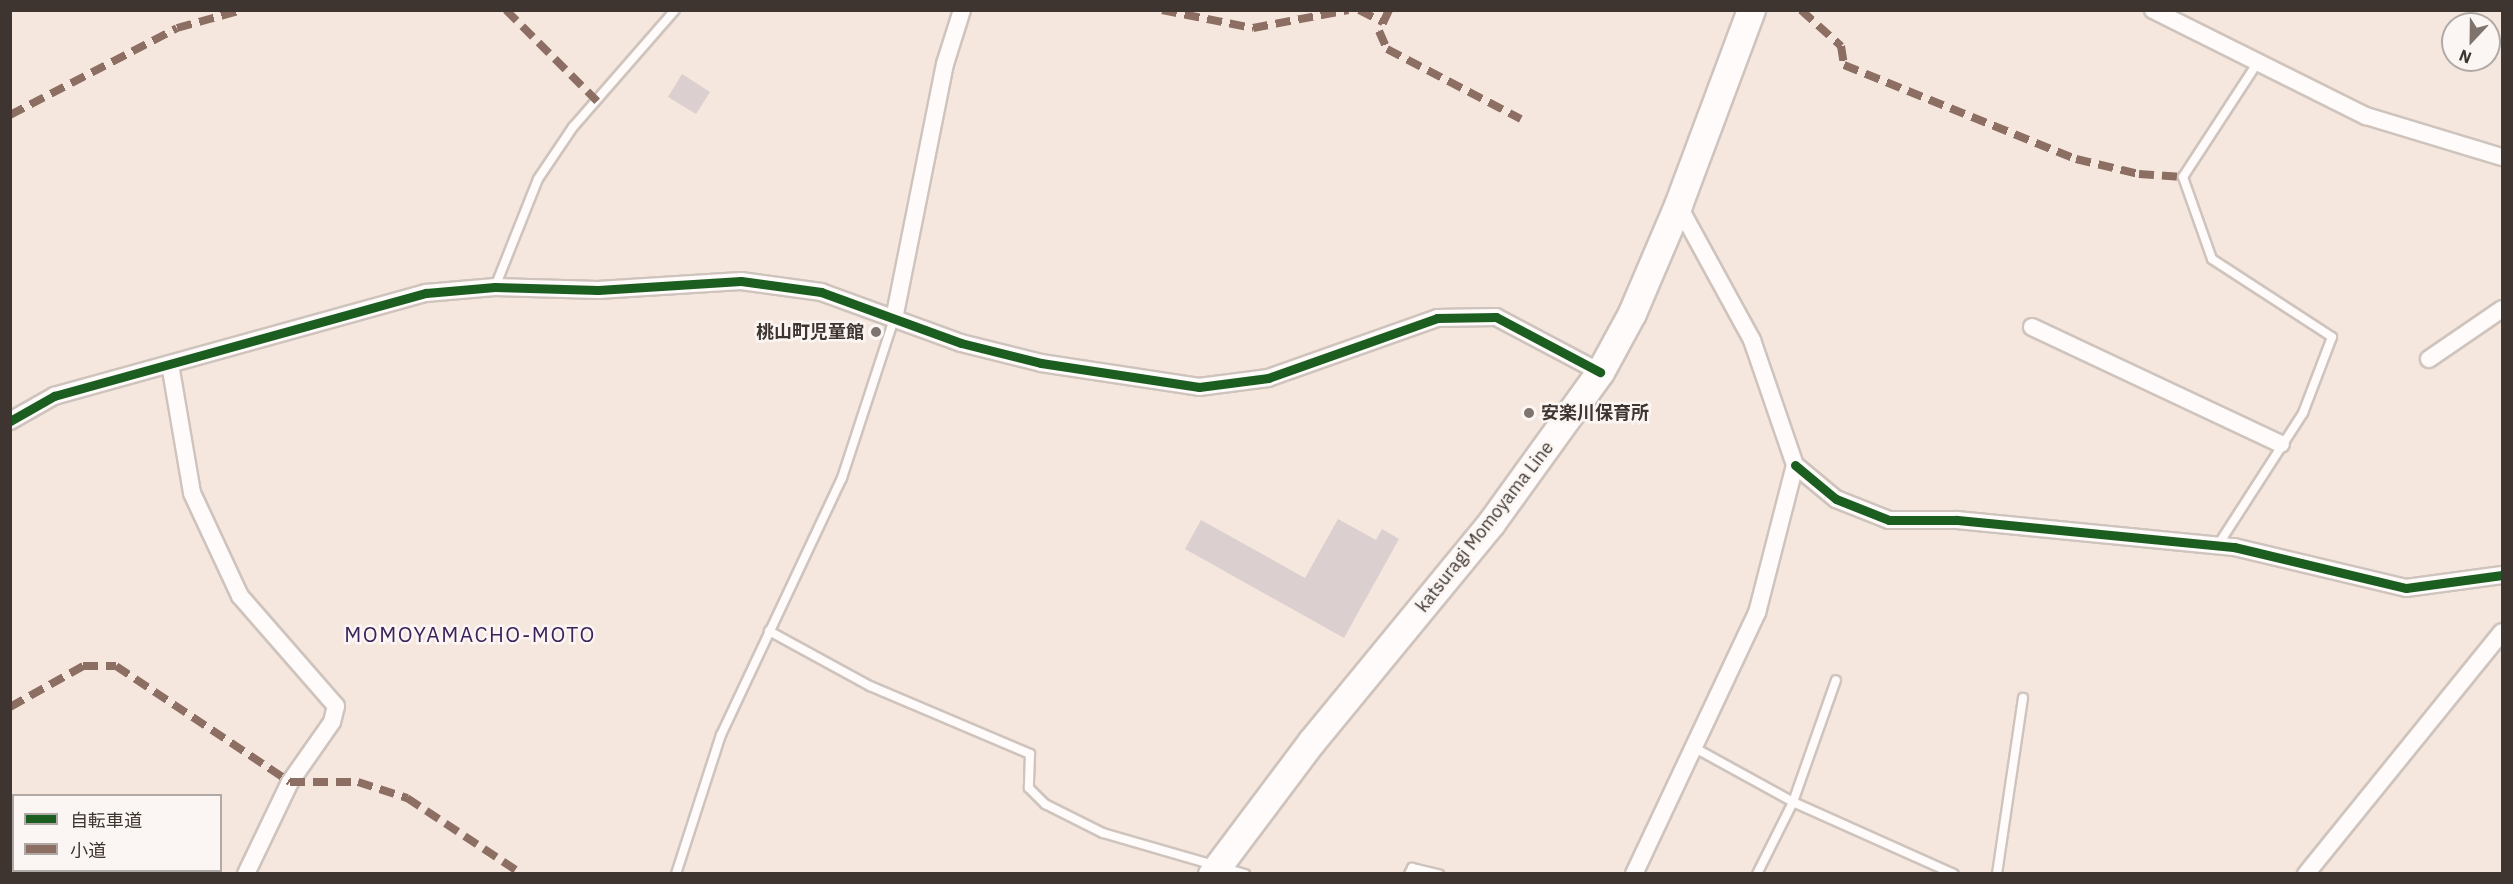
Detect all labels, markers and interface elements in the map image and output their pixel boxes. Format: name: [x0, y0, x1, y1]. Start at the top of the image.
north arrow: [2441, 12, 2501, 72]
text: N: [2456, 45, 2474, 68]
place label: 桃山町児童館: [756, 321, 864, 343]
marker: 桃山町児童館: [869, 325, 883, 339]
place label: 安楽川保育所: [1541, 402, 1649, 424]
marker: 安楽川保育所: [1522, 406, 1536, 420]
street label: katsuragi Momoyama Line: [1412, 437, 1558, 617]
district label: MOMOYAMACHO-MOTO: [344, 621, 596, 647]
legend: [12, 794, 222, 872]
text: 自転車道: [70, 809, 142, 832]
text: 小道: [70, 839, 106, 862]

